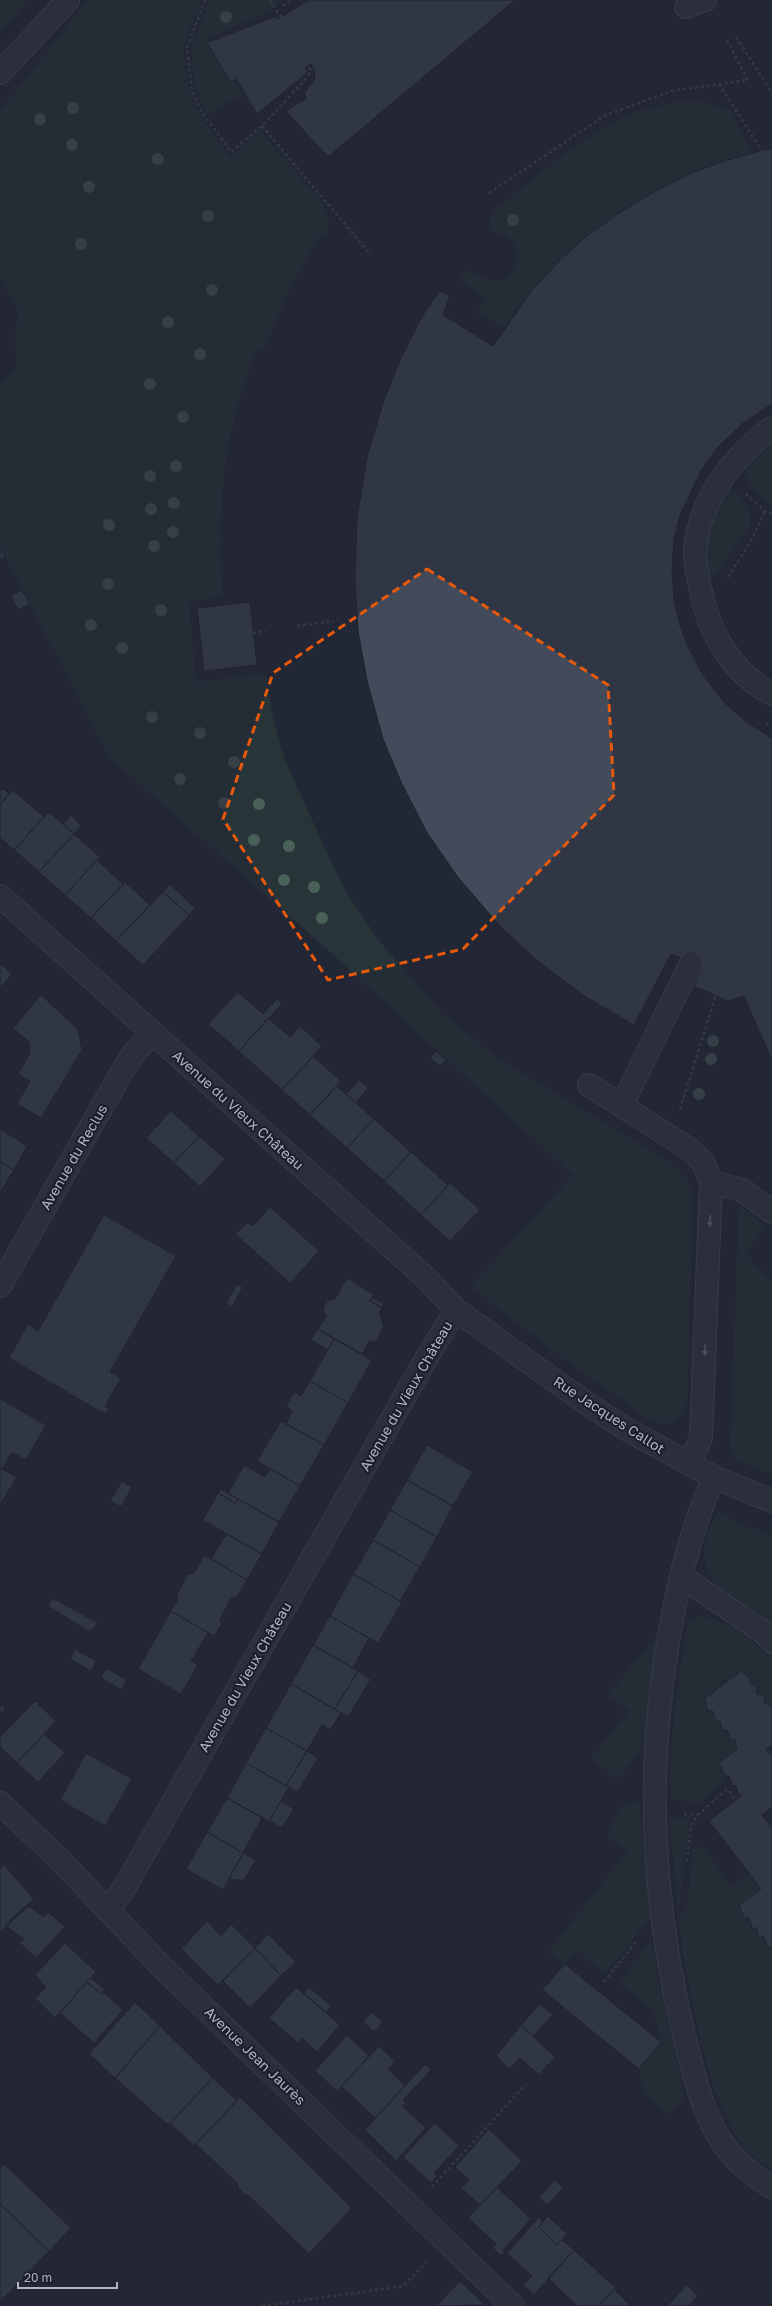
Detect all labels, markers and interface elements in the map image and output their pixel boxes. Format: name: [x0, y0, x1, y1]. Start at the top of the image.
street label: Avenue du Vieux Château: [169, 1046, 307, 1173]
street label: Avenue du Reclus: [36, 1101, 111, 1213]
one-way arrow: [707, 1215, 713, 1228]
street label: Avenue du Vieux Château: [356, 1318, 456, 1474]
one-way arrow: [702, 1344, 708, 1357]
street label: Rue Jacques Callot: [551, 1372, 668, 1457]
street label: Avenue du Vieux Château: [195, 1599, 295, 1755]
street label: Avenue Jean Jaurès: [201, 2003, 309, 2108]
scale bar: [18, 2264, 117, 2290]
text: 20 m: [24, 2270, 52, 2285]

